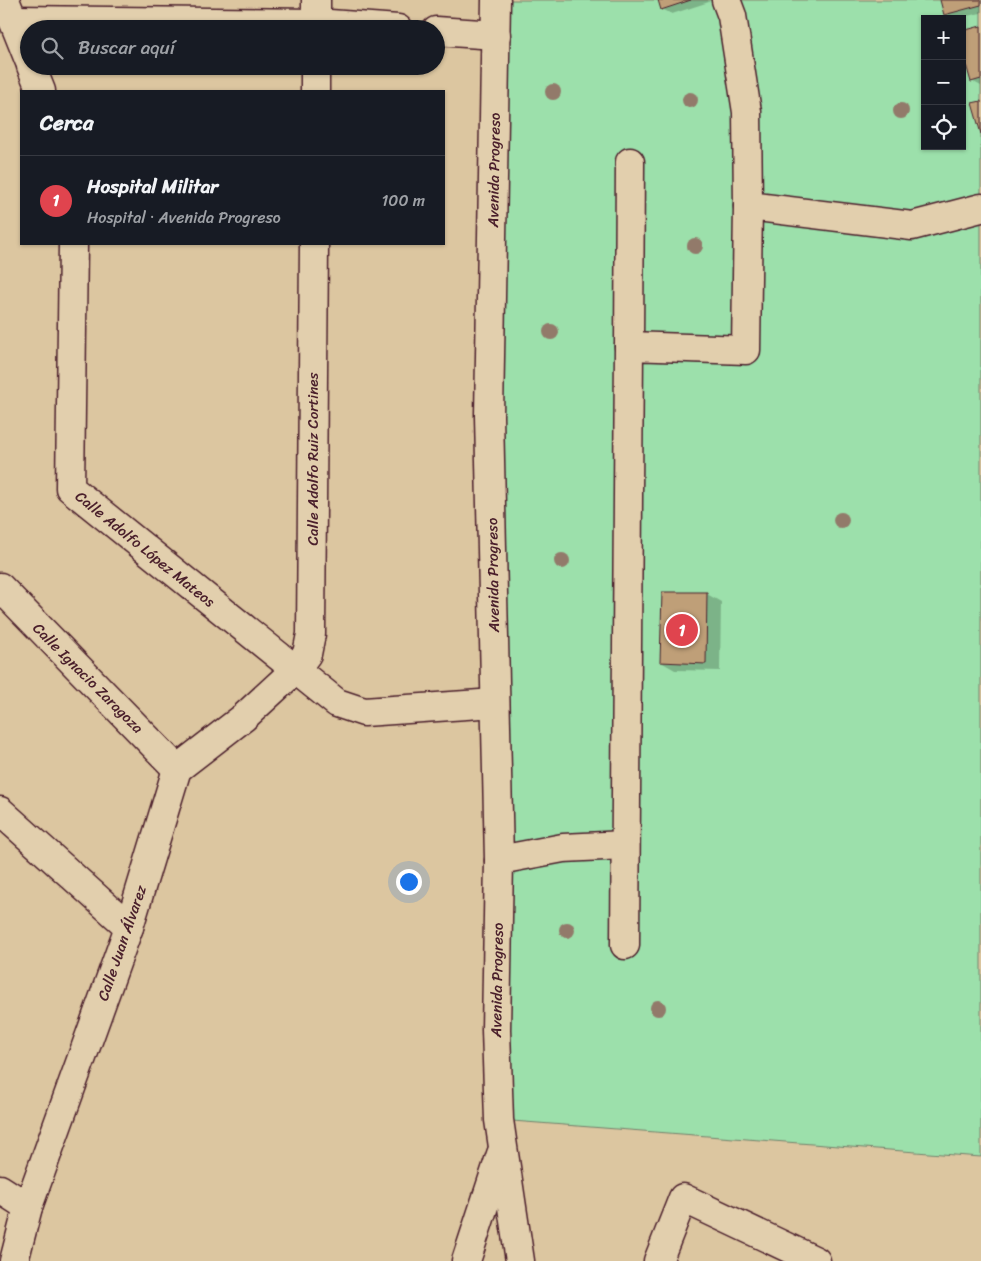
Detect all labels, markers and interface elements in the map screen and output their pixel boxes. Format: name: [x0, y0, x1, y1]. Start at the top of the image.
map controls: [921, 15, 966, 150]
button: +: [921, 15, 966, 60]
search box: [20, 20, 445, 75]
text: Buscar aquí: [78, 31, 175, 64]
icon: search: [38, 34, 66, 62]
button: −: [921, 60, 966, 105]
text: Cerca: [40, 104, 94, 142]
button: locate: [921, 105, 966, 150]
street label: Avenida Progreso: [480, 112, 508, 229]
text: Hospital Militar: [87, 170, 218, 203]
text: 1: [53, 186, 59, 215]
text: 100 m: [381, 186, 425, 215]
text: Hospital · Avenida Progreso: [87, 203, 281, 232]
street label: Calle Adolfo Ruiz Cortines: [300, 372, 326, 545]
street label: Calle Adolfo López Mateos: [69, 484, 221, 614]
street label: Avenida Progreso: [479, 517, 507, 634]
pin: 1: [666, 611, 698, 649]
street label: Calle Ignacio Zaragoza: [26, 616, 150, 740]
your location: [396, 869, 422, 895]
street label: Calle Juan Álvarez: [90, 881, 154, 1004]
street label: Avenida Progreso: [483, 922, 511, 1039]

